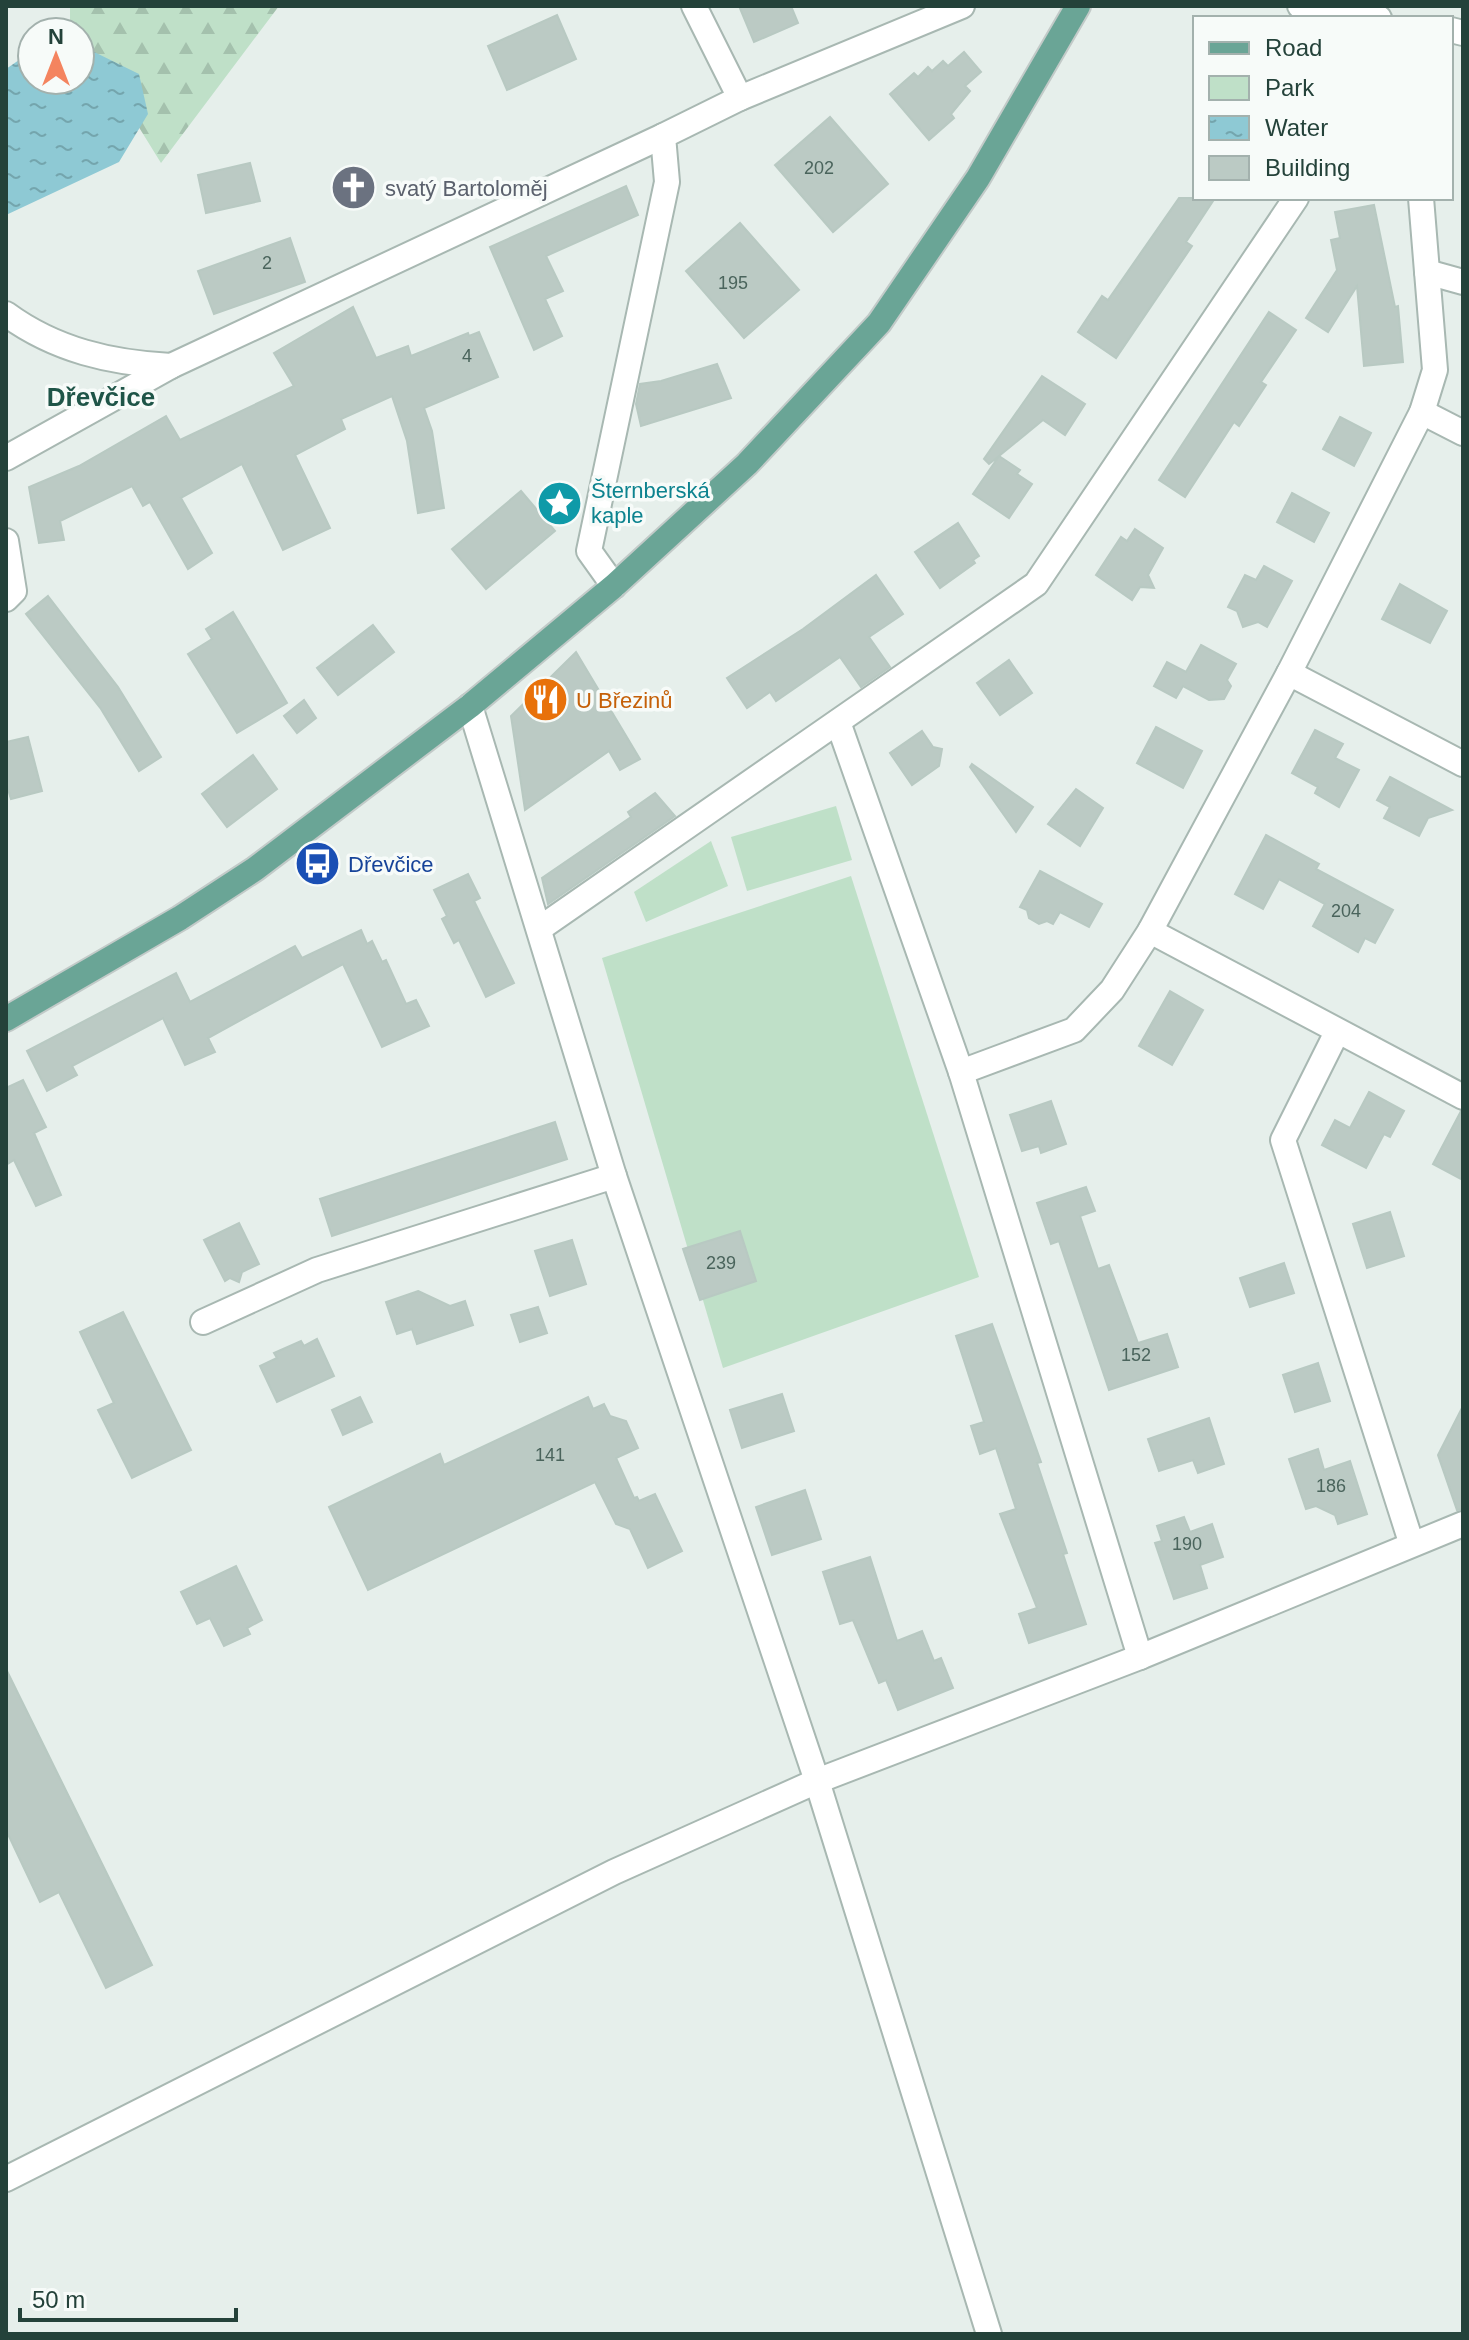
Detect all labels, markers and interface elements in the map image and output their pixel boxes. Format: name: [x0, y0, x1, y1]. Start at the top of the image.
north arrow: [16, 16, 96, 96]
legend: [1193, 16, 1453, 200]
text: N: [48, 24, 64, 49]
text: Road: [1265, 34, 1322, 61]
text: Park: [1265, 74, 1315, 101]
text: Water: [1265, 114, 1328, 141]
text: Building: [1265, 154, 1350, 181]
house number: 202: [804, 158, 834, 178]
church icon: svatý Bartoloměj: [330, 164, 378, 212]
place label: svatý Bartoloměj: [385, 176, 548, 201]
house number: 2: [262, 253, 272, 273]
house number: 195: [718, 273, 748, 293]
house number: 4: [462, 346, 472, 366]
district label: Dřevčice: [47, 382, 155, 412]
place label: Šternberská kaple: [591, 478, 710, 528]
place icon: Šternberská kaple: [536, 479, 584, 527]
restaurant icon: U Březinů: [521, 676, 569, 724]
place label: U Březinů: [576, 688, 673, 713]
bus stop icon: Dřevčice: [293, 840, 341, 888]
place label: Dřevčice: [348, 852, 434, 877]
house number: 204: [1331, 901, 1361, 921]
house number: 239: [706, 1253, 736, 1273]
house number: 152: [1121, 1345, 1151, 1365]
house number: 141: [535, 1445, 565, 1465]
house number: 186: [1316, 1476, 1346, 1496]
house number: 190: [1172, 1534, 1202, 1554]
scale bar: [20, 2272, 236, 2322]
text: 50 m: [32, 2286, 85, 2313]

